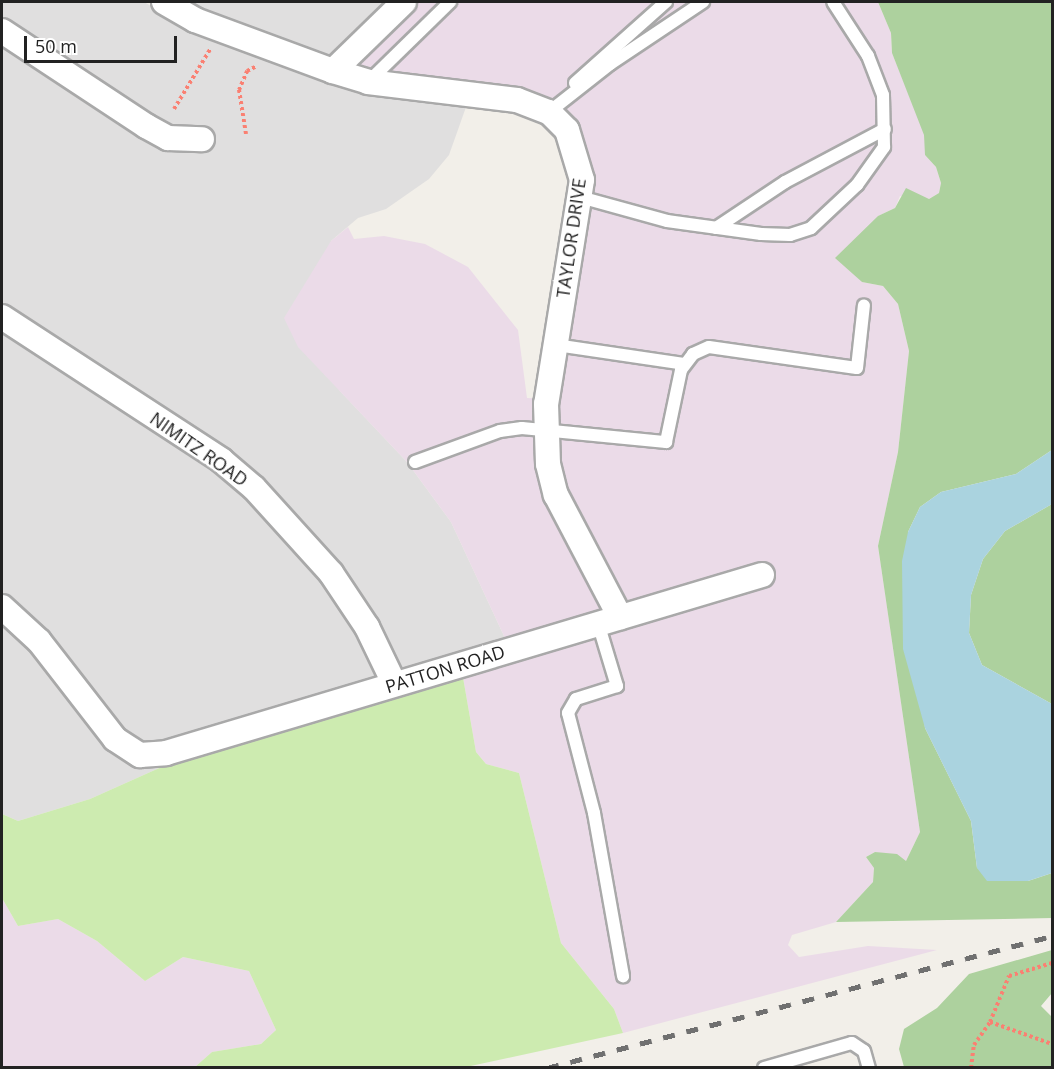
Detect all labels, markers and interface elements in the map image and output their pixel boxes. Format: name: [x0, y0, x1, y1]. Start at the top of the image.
scale bar: [27, 24, 180, 62]
text: 50 m: [35, 34, 77, 58]
street label: TAYLOR DRIVE: [552, 177, 590, 299]
street label: NIMITZ ROAD: [146, 407, 252, 491]
street label: PATTON ROAD: [383, 641, 507, 697]

